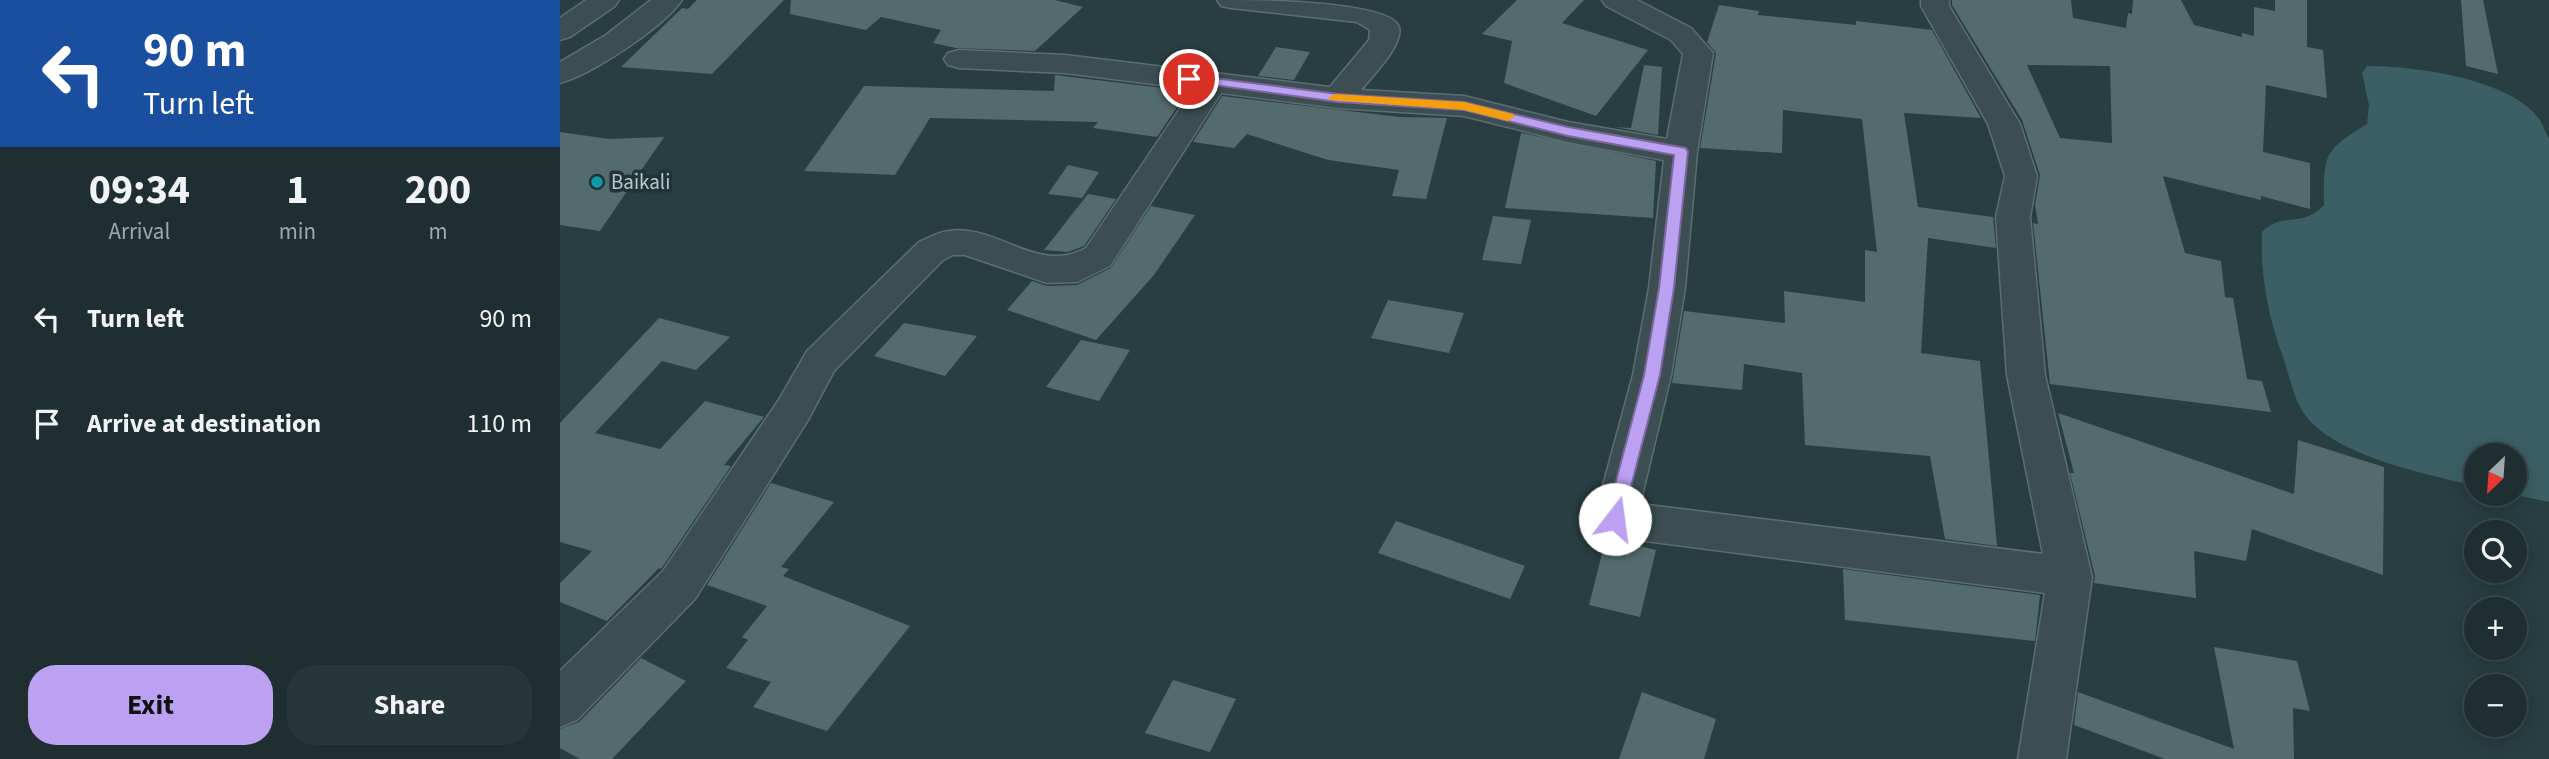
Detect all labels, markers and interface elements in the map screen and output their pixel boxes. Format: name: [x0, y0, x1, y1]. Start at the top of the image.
text: 90 m: [143, 16, 247, 86]
icon: left: [28, 28, 119, 119]
pin: [1159, 49, 1219, 109]
icon: arrive: [1170, 60, 1208, 98]
text: Turn left: [143, 81, 254, 127]
text: 09:34: [89, 160, 190, 220]
text: 1: [286, 160, 308, 220]
text: 200: [405, 160, 471, 220]
place label: Baikali: [611, 167, 670, 197]
marker: Baikali: [589, 174, 605, 190]
text: Arrival: [108, 215, 170, 248]
text: min: [279, 215, 316, 248]
text: m: [428, 215, 448, 248]
icon: left: [28, 300, 66, 338]
text: Turn left: [87, 300, 184, 337]
text: 90 m: [479, 300, 532, 337]
icon: arrive: [28, 405, 66, 443]
text: Arrive at destination: [87, 405, 321, 442]
text: 110 m: [466, 405, 532, 442]
north arrow: [2464, 443, 2527, 506]
map controls: [2464, 443, 2527, 737]
position arrow: [1578, 482, 1652, 556]
button: search: [2464, 520, 2527, 583]
button: +: [2464, 597, 2527, 660]
button: Exit: [28, 665, 273, 745]
button: Share: [287, 665, 532, 745]
button: −: [2464, 674, 2527, 737]

